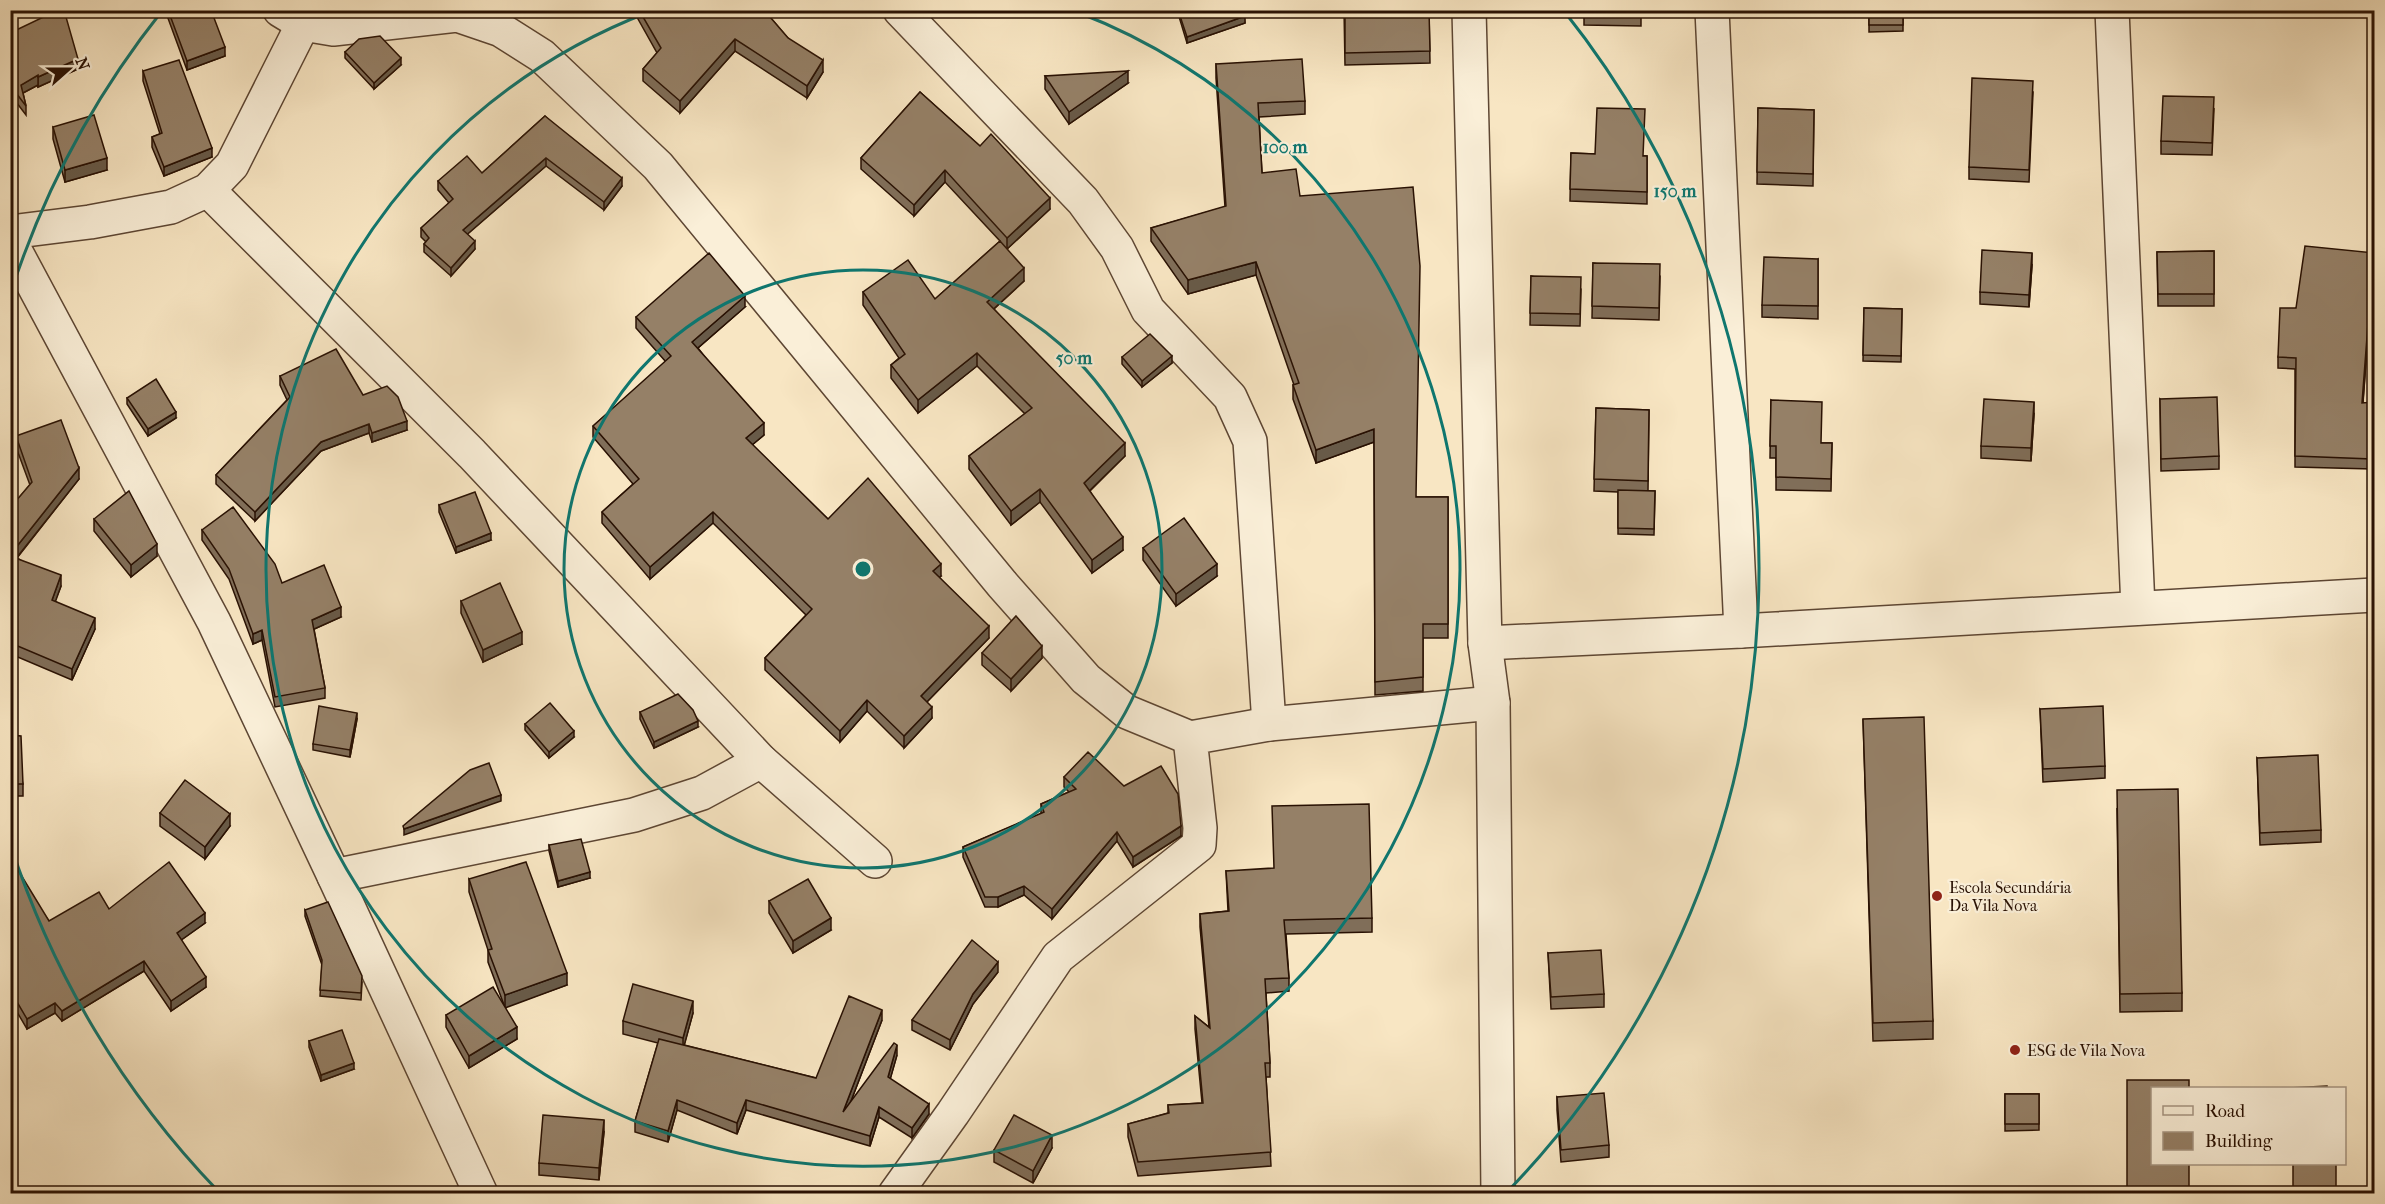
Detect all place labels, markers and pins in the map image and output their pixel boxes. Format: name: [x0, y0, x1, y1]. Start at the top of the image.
centre of rings: [853, 559, 873, 579]
place label: Escola Secundária Da Vila Nova: [1949, 878, 2072, 915]
marker: Escola Secundária Da Vila Nova: [1930, 889, 1944, 903]
place label: ESG de Vila Nova: [2027, 1041, 2146, 1060]
marker: ESG de Vila Nova: [2008, 1043, 2022, 1057]

